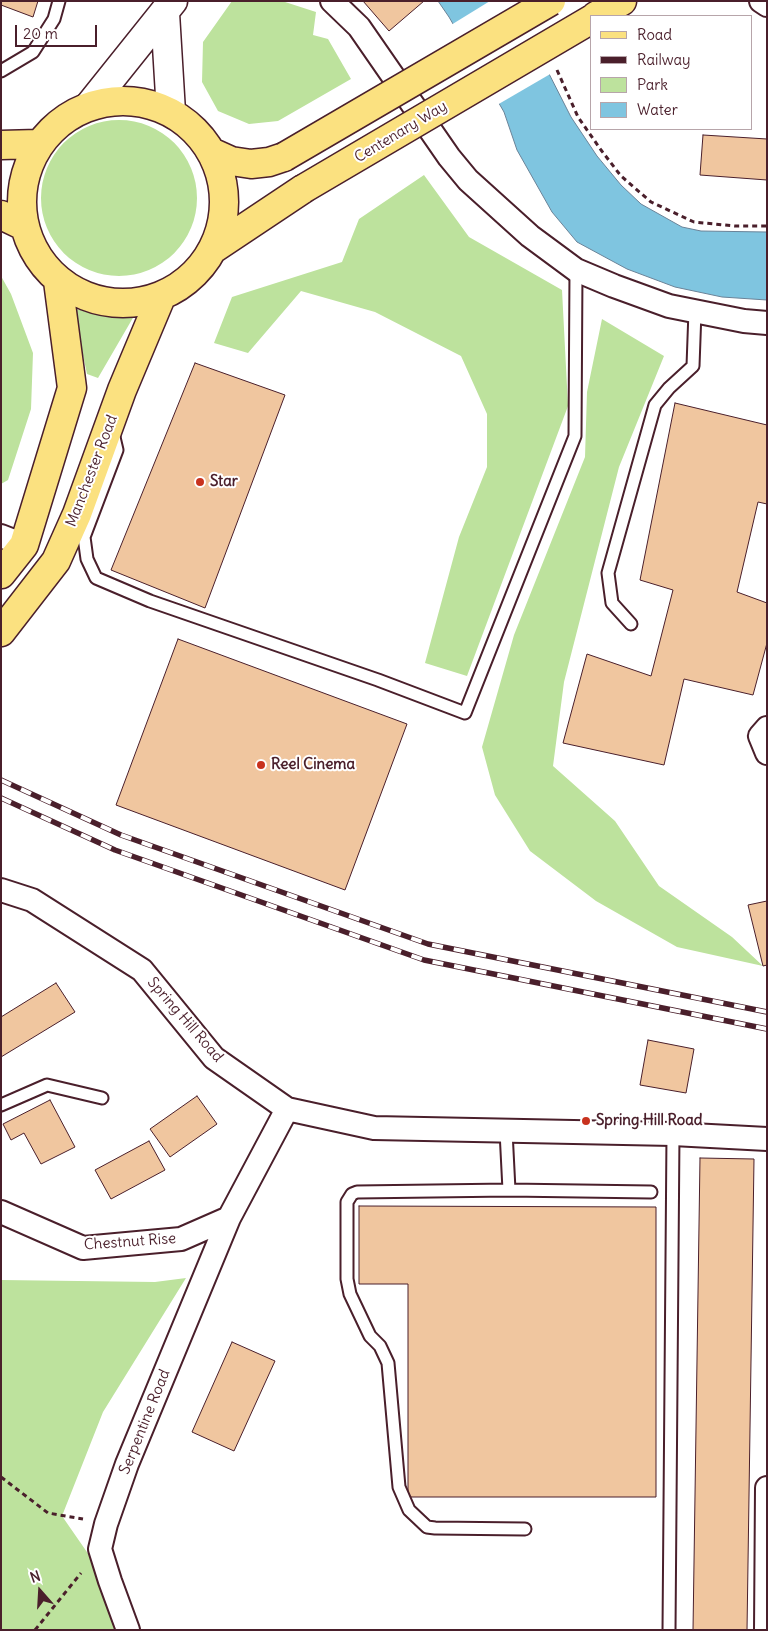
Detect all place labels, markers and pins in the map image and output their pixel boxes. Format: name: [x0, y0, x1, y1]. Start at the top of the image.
place label: Star: [210, 473, 238, 491]
marker: Star: [194, 476, 206, 488]
place label: Reel Cinema: [271, 756, 355, 774]
marker: Reel Cinema: [255, 759, 267, 771]
place label: Spring Hill Road: [596, 1112, 703, 1130]
marker: Spring Hill Road: [580, 1115, 592, 1127]

